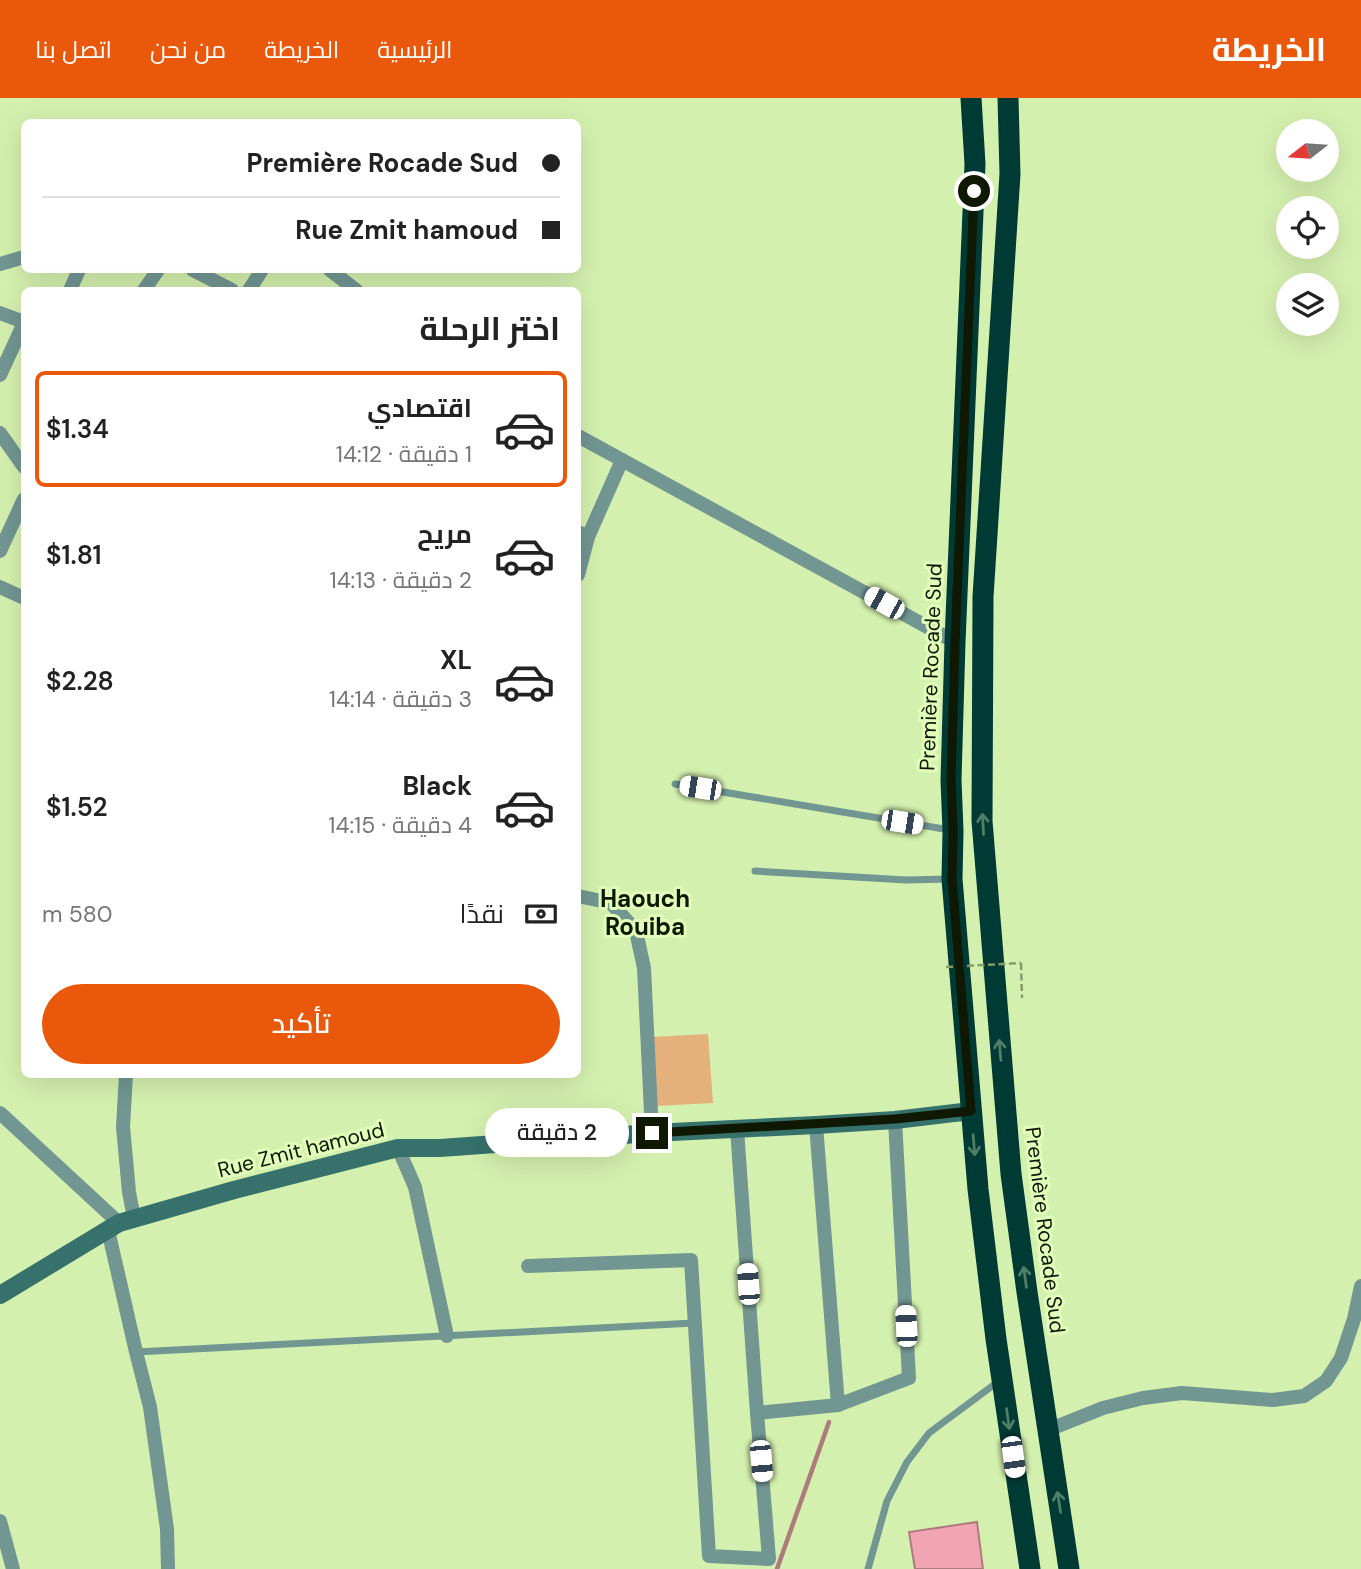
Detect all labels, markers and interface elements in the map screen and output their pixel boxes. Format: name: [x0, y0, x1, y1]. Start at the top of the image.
text: الخريطة: [1212, 28, 1326, 71]
text: اتصل بنا: [35, 34, 112, 65]
text: من نحن: [150, 34, 226, 65]
text: الخريطة: [264, 34, 339, 65]
text: الرئيسية: [377, 34, 452, 65]
north arrow: [1276, 119, 1339, 182]
map controls: [1276, 119, 1339, 336]
text: Première Rocade Sud: [246, 146, 518, 180]
route start: [958, 175, 990, 207]
button: locate: [1276, 196, 1339, 259]
text: Rue Zmit hamoud: [295, 213, 518, 247]
button: layers: [1276, 273, 1339, 336]
text: اختر الرحلة: [419, 308, 560, 350]
text: اقتصادي: [367, 391, 472, 425]
icon: car: [493, 398, 556, 461]
text: $1.34: [46, 412, 109, 446]
text: 1 دقيقة · 14:12: [336, 439, 472, 469]
text: مريح: [417, 517, 472, 551]
icon: car: [493, 524, 556, 587]
text: $1.81: [46, 538, 101, 572]
street label: Première Rocade Sud: [913, 563, 949, 771]
text: 2 دقيقة · 14:13: [329, 565, 472, 595]
car: [861, 584, 908, 622]
text: XL: [440, 643, 472, 677]
icon: car: [493, 650, 556, 713]
text: $2.28: [46, 664, 114, 698]
text: 3 دقيقة · 14:14: [329, 684, 472, 714]
text: Black: [402, 769, 472, 803]
car: [678, 774, 723, 802]
icon: car: [493, 776, 556, 839]
text: $1.52: [46, 790, 108, 824]
car: [880, 808, 925, 836]
text: 4 دقيقة · 14:15: [328, 810, 472, 840]
one-way arrow: [977, 812, 990, 835]
district label: Haouch Rouiba: [600, 883, 690, 942]
icon: cash: [522, 895, 560, 933]
text: نقدًا: [460, 897, 504, 931]
text: 580 m: [42, 899, 112, 929]
button: تأكيد: [42, 984, 560, 1064]
one-way arrow: [993, 1040, 1006, 1062]
callout: 2 دقيقة: [484, 1108, 628, 1158]
street label: Rue Zmit hamoud: [215, 1116, 387, 1184]
text: 2 دقيقة: [517, 1117, 597, 1147]
route end: [636, 1117, 668, 1149]
street label: Première Rocade Sud: [1018, 1125, 1072, 1335]
one-way arrow: [968, 1133, 981, 1155]
car: [737, 1262, 760, 1306]
one-way arrow: [1018, 1266, 1031, 1288]
car: [895, 1304, 918, 1348]
one-way arrow: [1001, 1407, 1014, 1430]
car: [1000, 1435, 1027, 1479]
car: [749, 1439, 774, 1483]
one-way arrow: [1052, 1491, 1065, 1513]

